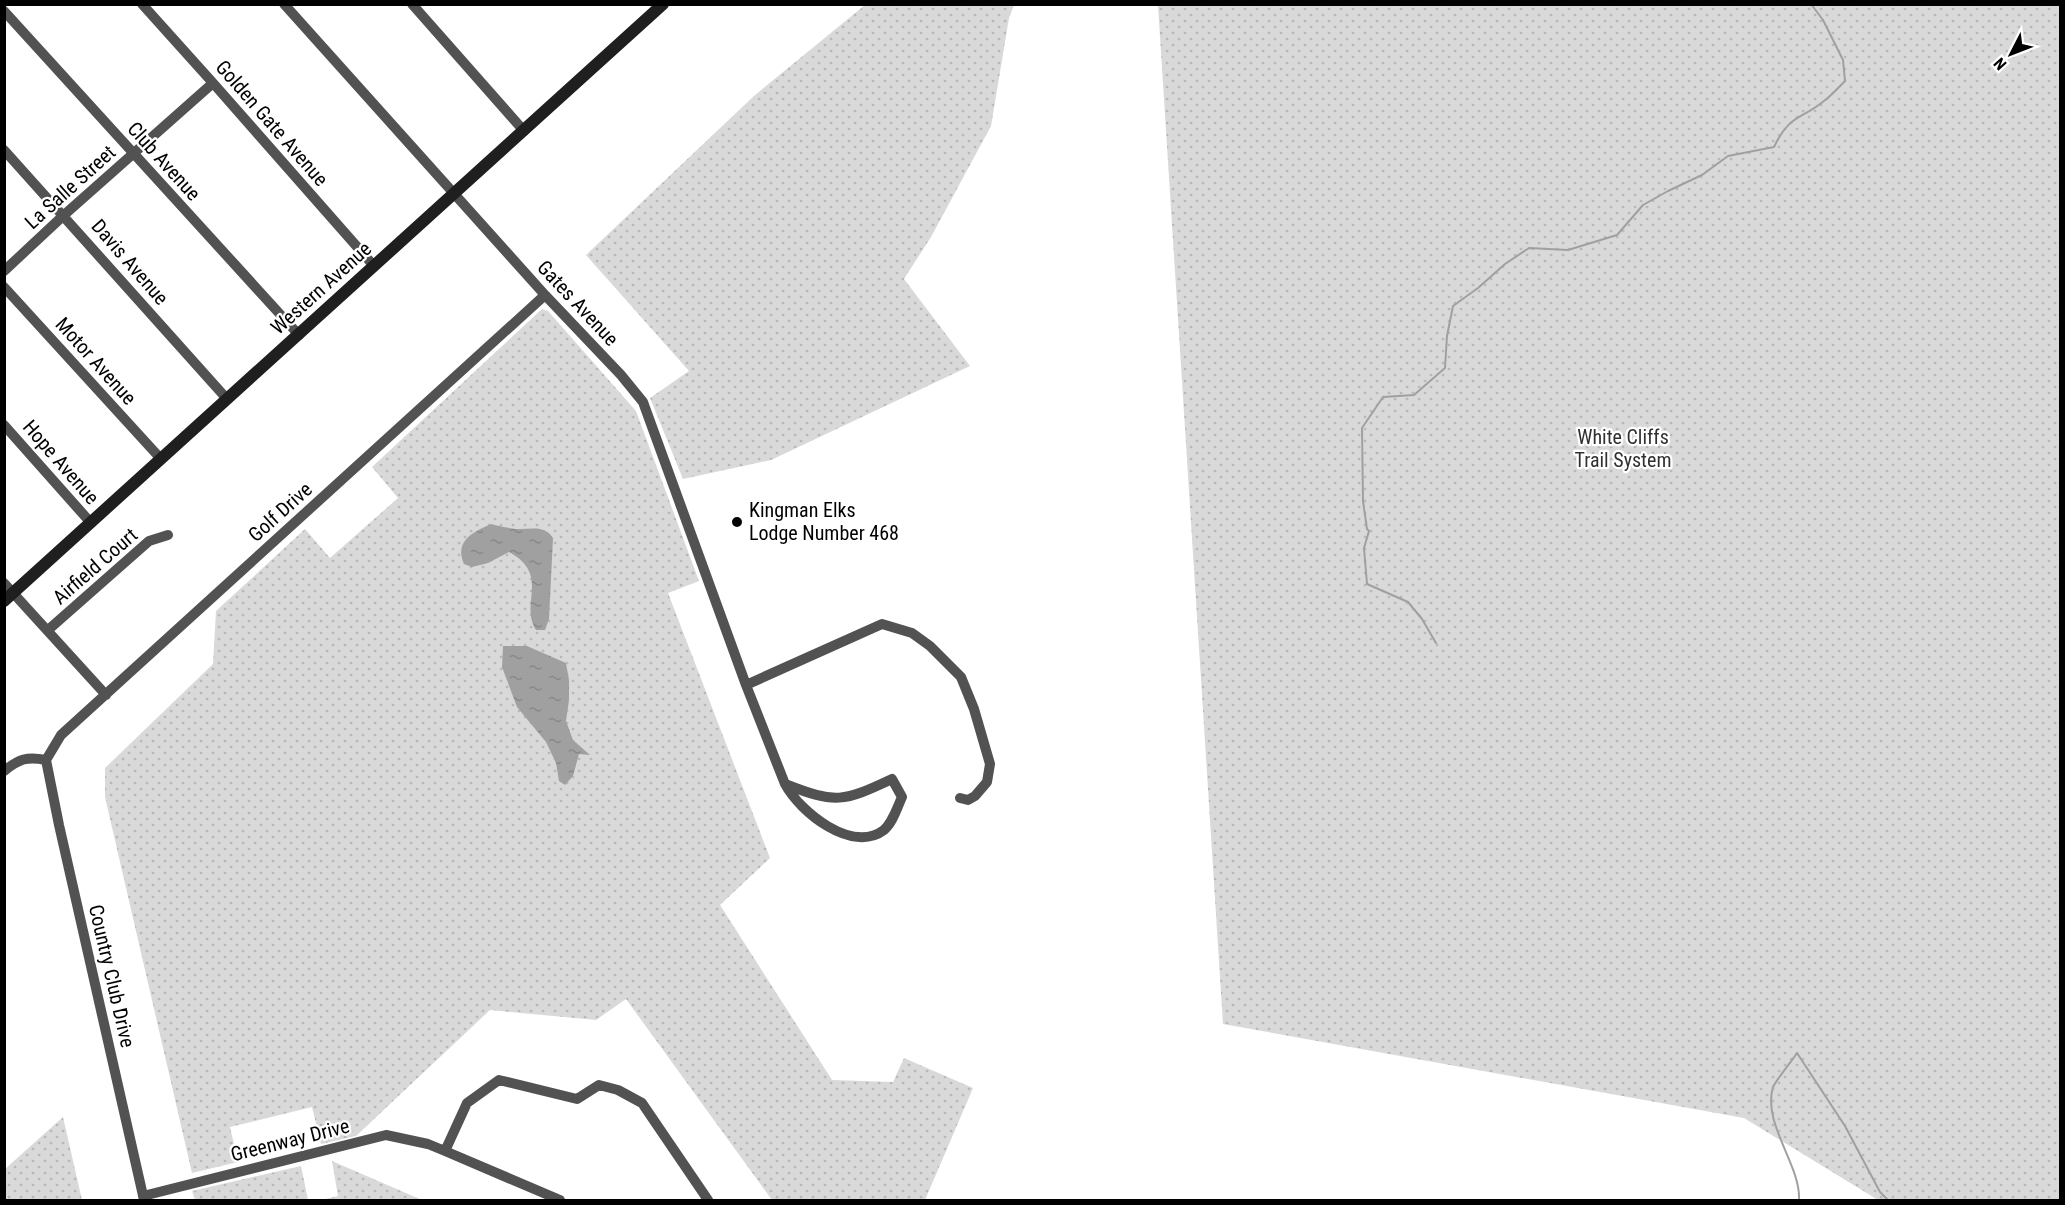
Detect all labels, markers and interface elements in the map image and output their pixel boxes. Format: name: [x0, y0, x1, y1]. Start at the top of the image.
north arrow: [1981, 24, 2041, 84]
text: N: [1990, 54, 2011, 74]
street label: Golden Gate Avenue: [211, 55, 333, 191]
street label: Club Avenue: [122, 117, 206, 205]
street label: La Salle Street: [20, 140, 120, 234]
street label: Davis Avenue: [86, 214, 174, 310]
street label: Western Avenue: [266, 237, 376, 339]
street label: Gates Avenue: [532, 255, 624, 351]
street label: Motor Avenue: [51, 312, 141, 410]
street label: Hope Avenue: [18, 415, 104, 509]
park label: White Cliffs Trail System: [1575, 425, 1671, 472]
street label: Golf Drive: [243, 477, 317, 547]
place label: Kingman Elks Lodge Number 468: [749, 498, 899, 545]
marker: Kingman Elks Lodge Number 468: [730, 515, 744, 529]
street label: Airfield Court: [48, 523, 142, 609]
street label: Country Club Drive: [84, 902, 140, 1050]
street label: Greenway Drive: [228, 1114, 352, 1166]

